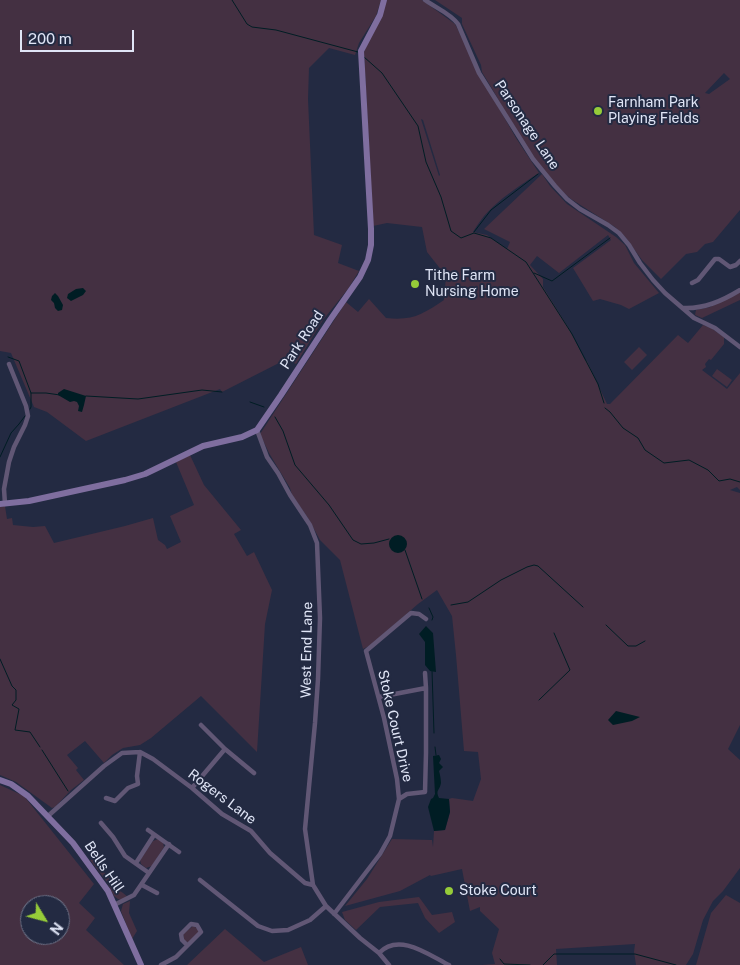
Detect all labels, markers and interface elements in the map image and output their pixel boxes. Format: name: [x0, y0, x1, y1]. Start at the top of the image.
scale bar: [22, 20, 136, 52]
text: 200 m: [28, 30, 72, 47]
street label: Parsonage Lane: [491, 77, 563, 173]
place label: Farnham Park Playing Fields: [608, 95, 699, 128]
marker: Farnham Park Playing Fields: [592, 105, 604, 117]
place label: Tithe Farm Nursing Home: [425, 268, 519, 300]
marker: Tithe Farm Nursing Home: [409, 278, 421, 290]
street label: Park Road: [277, 308, 327, 372]
street label: West End Lane: [298, 602, 316, 698]
street label: Stoke Court Drive: [374, 668, 416, 784]
street label: Rogers Lane: [185, 766, 259, 828]
street label: Bells Hill: [81, 838, 127, 896]
place label: Stoke Court: [459, 883, 537, 899]
marker: Stoke Court: [443, 885, 455, 897]
north arrow: [20, 895, 70, 945]
text: N: [47, 919, 66, 938]

